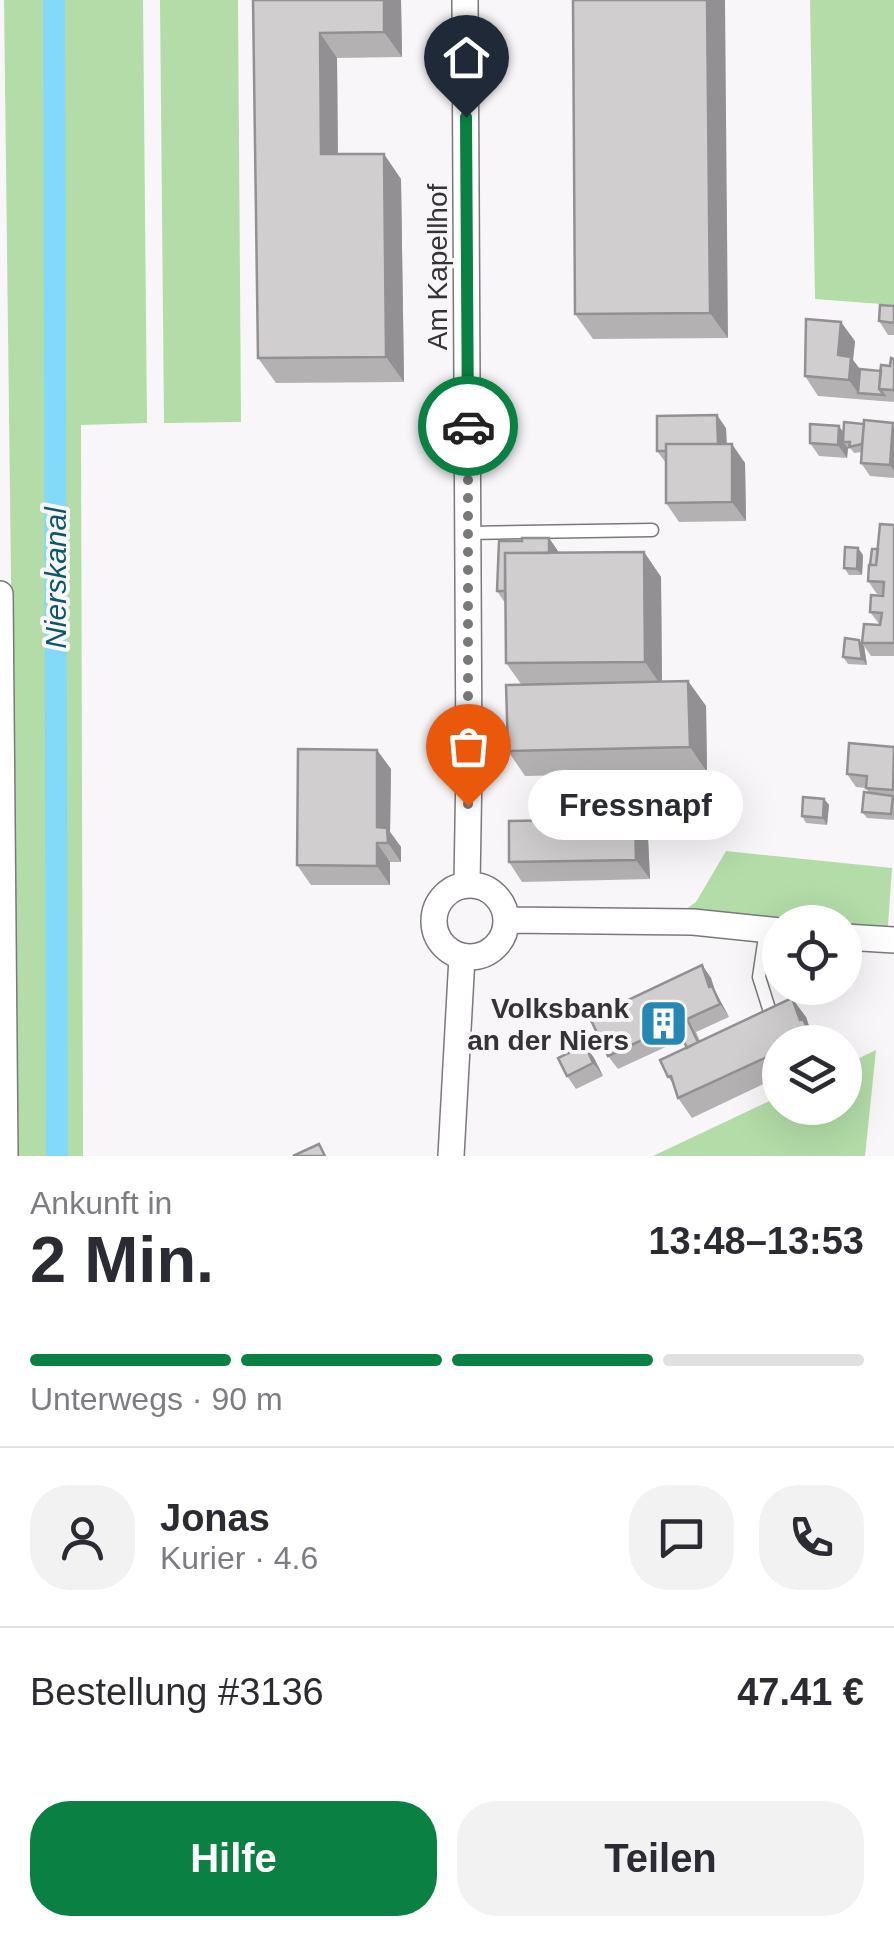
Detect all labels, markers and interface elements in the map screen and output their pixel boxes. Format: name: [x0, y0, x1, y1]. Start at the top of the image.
pin: [424, 15, 509, 118]
icon: home: [439, 30, 494, 85]
street label: Am Kapellhof: [422, 184, 453, 350]
courier: [418, 376, 518, 476]
icon: car: [441, 399, 496, 454]
water label: Nierskanal: [39, 506, 72, 649]
pin: [426, 704, 511, 807]
icon: bag: [441, 719, 496, 774]
callout: Fressnapf: [528, 771, 743, 841]
text: Fressnapf: [559, 787, 712, 823]
map controls: [762, 905, 862, 1125]
button: locate: [762, 905, 862, 1005]
place label: Volksbank an der Niers: [467, 993, 629, 1056]
building icon: Volksbank an der Niers: [638, 998, 690, 1050]
button: layers: [762, 1025, 862, 1125]
text: Ankunft in: [30, 1185, 172, 1221]
text: 13:48–13:53: [648, 1220, 864, 1262]
text: 2 Min.: [30, 1223, 214, 1296]
text: Unterwegs · 90 m: [30, 1381, 283, 1417]
button: person: [30, 1485, 135, 1590]
button: chat: [629, 1485, 734, 1590]
button: phone: [759, 1485, 864, 1590]
text: Jonas: [160, 1497, 270, 1539]
text: Kurier · 4.6: [160, 1540, 318, 1576]
text: Bestellung #3136: [30, 1671, 324, 1713]
text: 47.41 €: [737, 1671, 864, 1713]
button: Hilfe: [30, 1801, 437, 1916]
button: Teilen: [457, 1801, 864, 1916]

